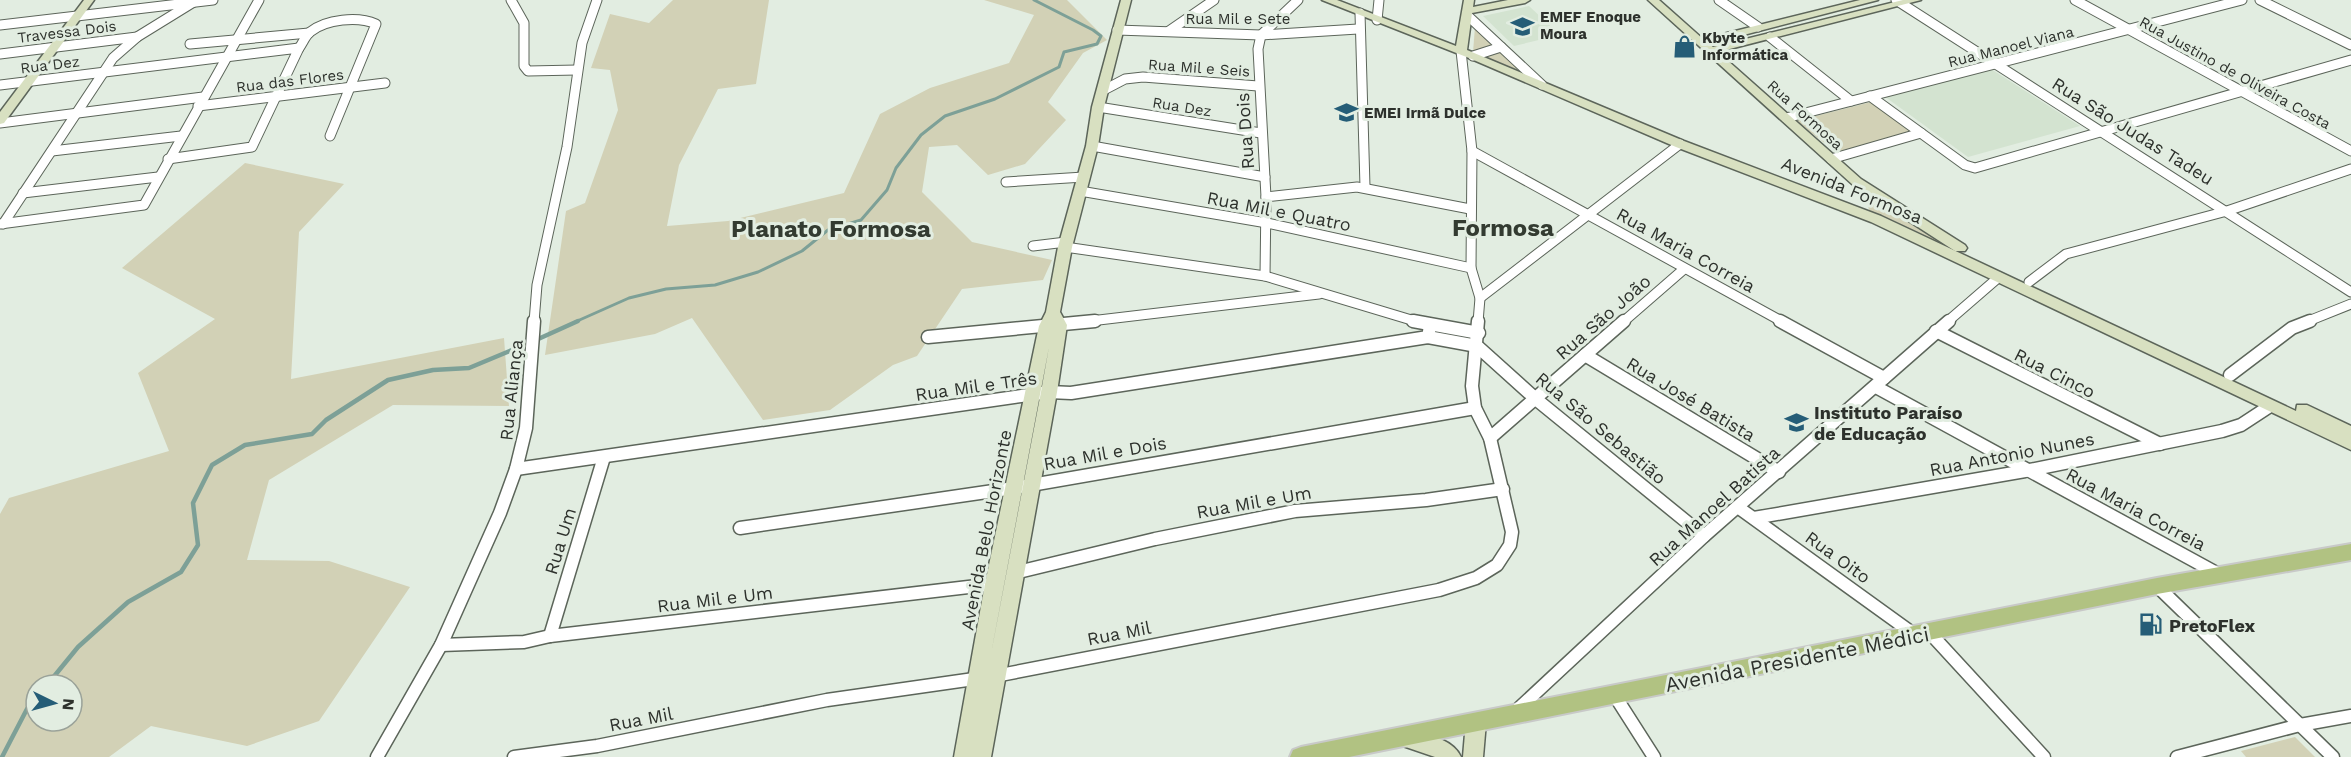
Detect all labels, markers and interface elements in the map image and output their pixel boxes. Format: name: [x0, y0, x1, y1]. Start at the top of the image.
place label: EMEF Enoque Moura: [1540, 8, 1641, 43]
street label: Rua Mil e Sete: [1185, 10, 1291, 28]
school or university icon: EMEF Enoque Moura: [1509, 13, 1535, 39]
street label: Rua Justino de Oliveira Costa: [2136, 13, 2334, 133]
street label: Travessa Dois: [17, 17, 118, 47]
street label: Rua Manoel Viana: [1946, 23, 2076, 71]
place label: Kbyte Informática: [1702, 29, 1788, 64]
shop icon: Kbyte Informática: [1671, 34, 1697, 60]
street label: Rua Dez: [19, 52, 81, 78]
street label: Rua Mil e Seis: [1147, 55, 1251, 81]
street label: Rua das Flores: [235, 65, 345, 97]
street label: Rua São Judas Tadeu: [2048, 73, 2218, 189]
street label: Rua Formosa: [1764, 76, 1847, 154]
street label: Rua Dois: [1232, 92, 1258, 170]
street label: Rua Dez: [1151, 93, 1213, 121]
school or university icon: EMEI Irmã Dulce: [1333, 100, 1359, 126]
place label: EMEI Irmã Dulce: [1364, 104, 1486, 122]
street label: Avenida Formosa: [1779, 152, 1925, 228]
street label: Rua Mil e Quatro: [1205, 187, 1353, 235]
street label: Rua Maria Correia: [1613, 203, 1759, 297]
district label: Formosa: [1452, 214, 1554, 242]
district label: Planato Formosa: [731, 215, 931, 243]
street label: Rua São João: [1551, 270, 1655, 364]
street label: Rua Aliança: [495, 338, 527, 442]
street label: Rua Cinco: [2011, 344, 2099, 402]
street label: Rua José Batista: [1623, 352, 1759, 446]
street label: Rua Mil e Três: [914, 367, 1038, 405]
street label: Rua São Sebastião: [1532, 367, 1670, 489]
place label: Instituto Paraíso de Educação: [1814, 402, 1963, 444]
school or university icon: Instituto Paraíso de Educação: [1783, 409, 1809, 435]
street label: Avenida Belo Horizonte: [956, 428, 1016, 632]
street label: Rua Antonio Nunes: [1928, 428, 2096, 480]
street label: Rua Mil e Dois: [1042, 432, 1168, 474]
street label: Rua Manoel Batista: [1644, 442, 1784, 570]
street label: Rua Maria Correia: [2063, 463, 2209, 555]
street label: Rua Mil e Um: [1195, 482, 1313, 522]
street label: Rua Um: [540, 505, 580, 577]
street label: Rua Oito: [1801, 526, 1875, 588]
street label: Rua Mil e Um: [656, 581, 774, 617]
fuel station icon: PretoFlex: [2138, 612, 2164, 638]
place label: PretoFlex: [2169, 615, 2255, 636]
street label: Rua Mil: [1085, 616, 1153, 649]
street label: Avenida Presidente Médici: [1663, 621, 1931, 697]
north arrow: [24, 673, 84, 733]
text: N: [58, 698, 78, 711]
street label: Rua Mil: [607, 702, 675, 735]

